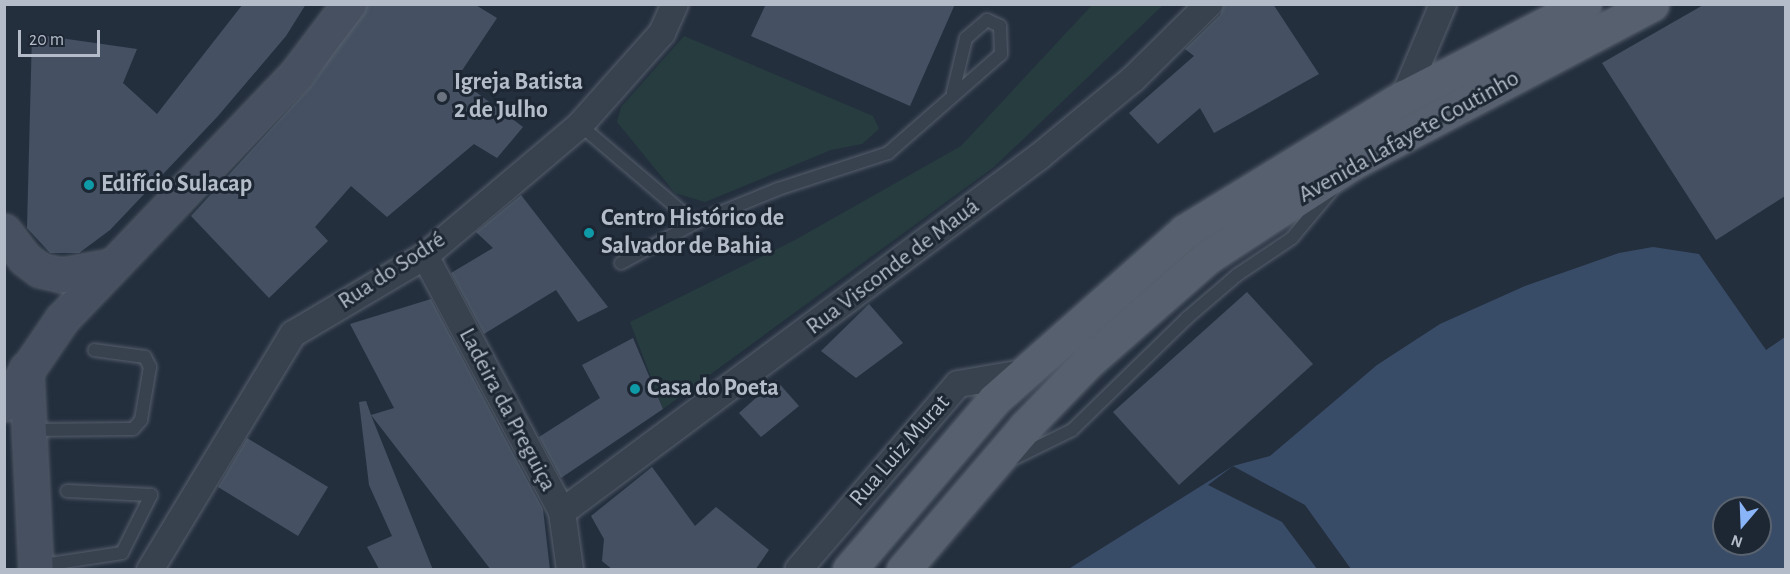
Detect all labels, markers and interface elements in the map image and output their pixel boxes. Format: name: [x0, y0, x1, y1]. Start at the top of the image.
scale bar: [21, 18, 104, 56]
text: 20 m: [29, 31, 64, 49]
street label: Avenida Lafayete Coutinho: [1294, 64, 1524, 210]
place label: Igreja Batista 2 de Julho: [454, 69, 583, 125]
marker: Igreja Batista 2 de Julho: [435, 90, 449, 104]
place label: Edifício Sulacap: [101, 171, 252, 199]
marker: Edifício Sulacap: [82, 178, 96, 192]
street label: Rua Visconde de Mauá: [801, 192, 985, 342]
place label: Centro Histórico de Salvador de Bahia: [601, 205, 784, 261]
street label: Rua do Sodré: [333, 226, 451, 316]
marker: Centro Histórico de Salvador de Bahia: [582, 226, 596, 240]
street label: Ladeira da Preguiça: [452, 323, 562, 497]
place label: Casa do Poeta: [647, 375, 779, 403]
marker: Casa do Poeta: [628, 382, 642, 396]
street label: Rua Luiz Murat: [844, 389, 956, 513]
north arrow: [1712, 496, 1772, 556]
text: N: [1729, 532, 1745, 551]

